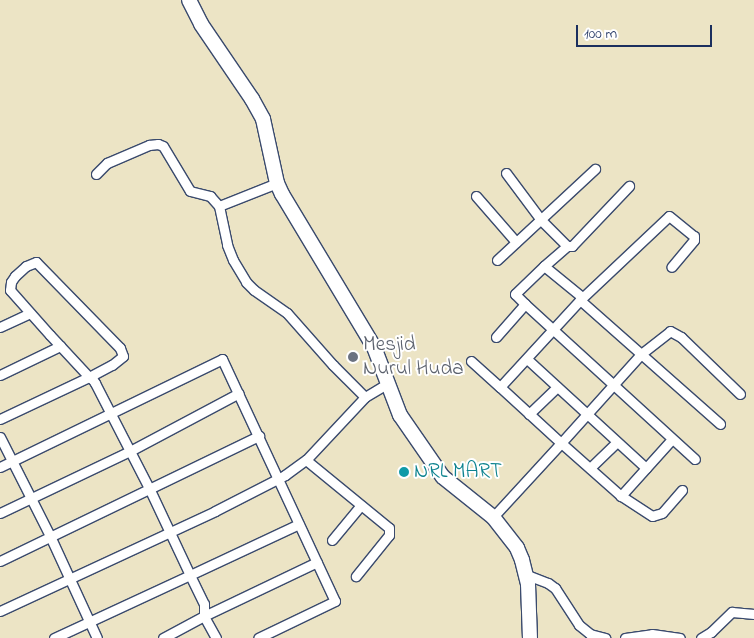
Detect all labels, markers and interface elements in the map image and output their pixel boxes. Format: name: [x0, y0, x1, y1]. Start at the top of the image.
scale bar: [579, 15, 715, 47]
text: 100 m: [584, 23, 617, 45]
place label: Mesjid Nurul Huda: [363, 332, 464, 382]
marker: Mesjid Nurul Huda: [347, 351, 359, 363]
place label: NRL MART: [414, 459, 502, 485]
marker: NRL MART: [398, 466, 410, 478]

